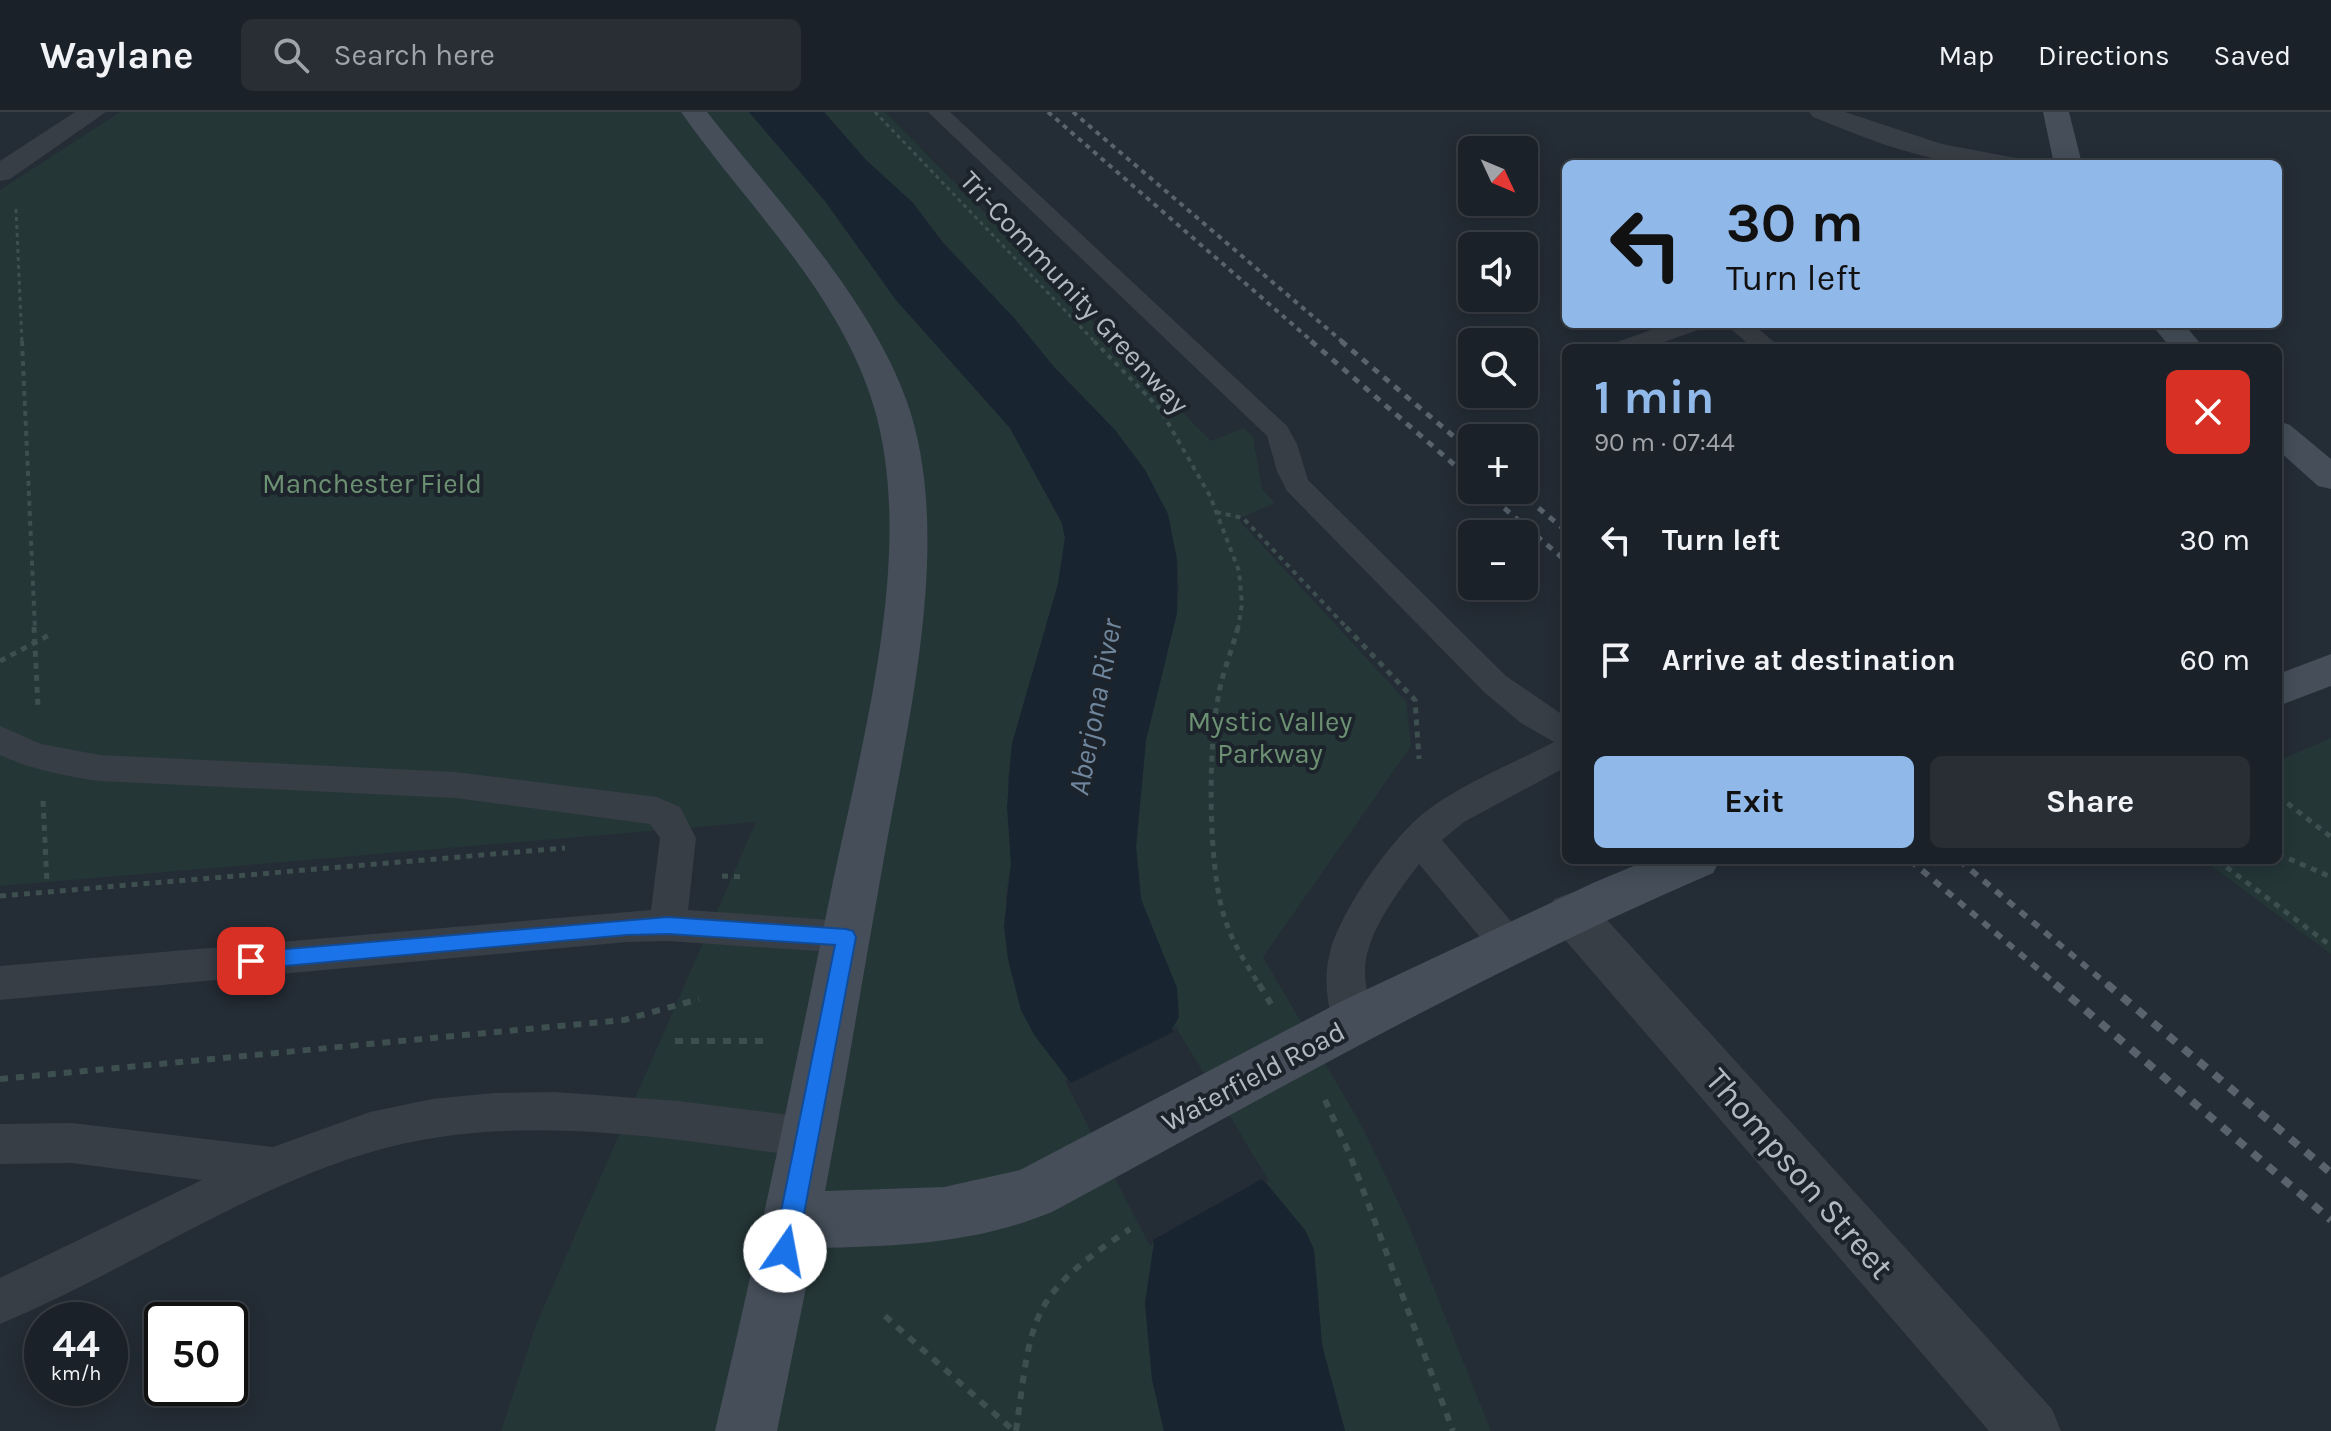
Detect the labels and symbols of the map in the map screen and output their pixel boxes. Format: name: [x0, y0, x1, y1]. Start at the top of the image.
north arrow: [1458, 136, 1538, 216]
street label: Tri-Community Greenway: [953, 164, 1196, 421]
park label: Manchester Field: [262, 467, 482, 500]
water label: Aberjona River: [1060, 614, 1130, 798]
park label: Mystic Valley Parkway: [1188, 705, 1352, 770]
pin: [217, 927, 285, 995]
street label: Waterfield Road: [1156, 1014, 1350, 1139]
street label: Thompson Street: [1697, 1060, 1902, 1287]
position arrow: [743, 1209, 827, 1293]
speed limit sign: 50: [144, 1302, 248, 1406]

